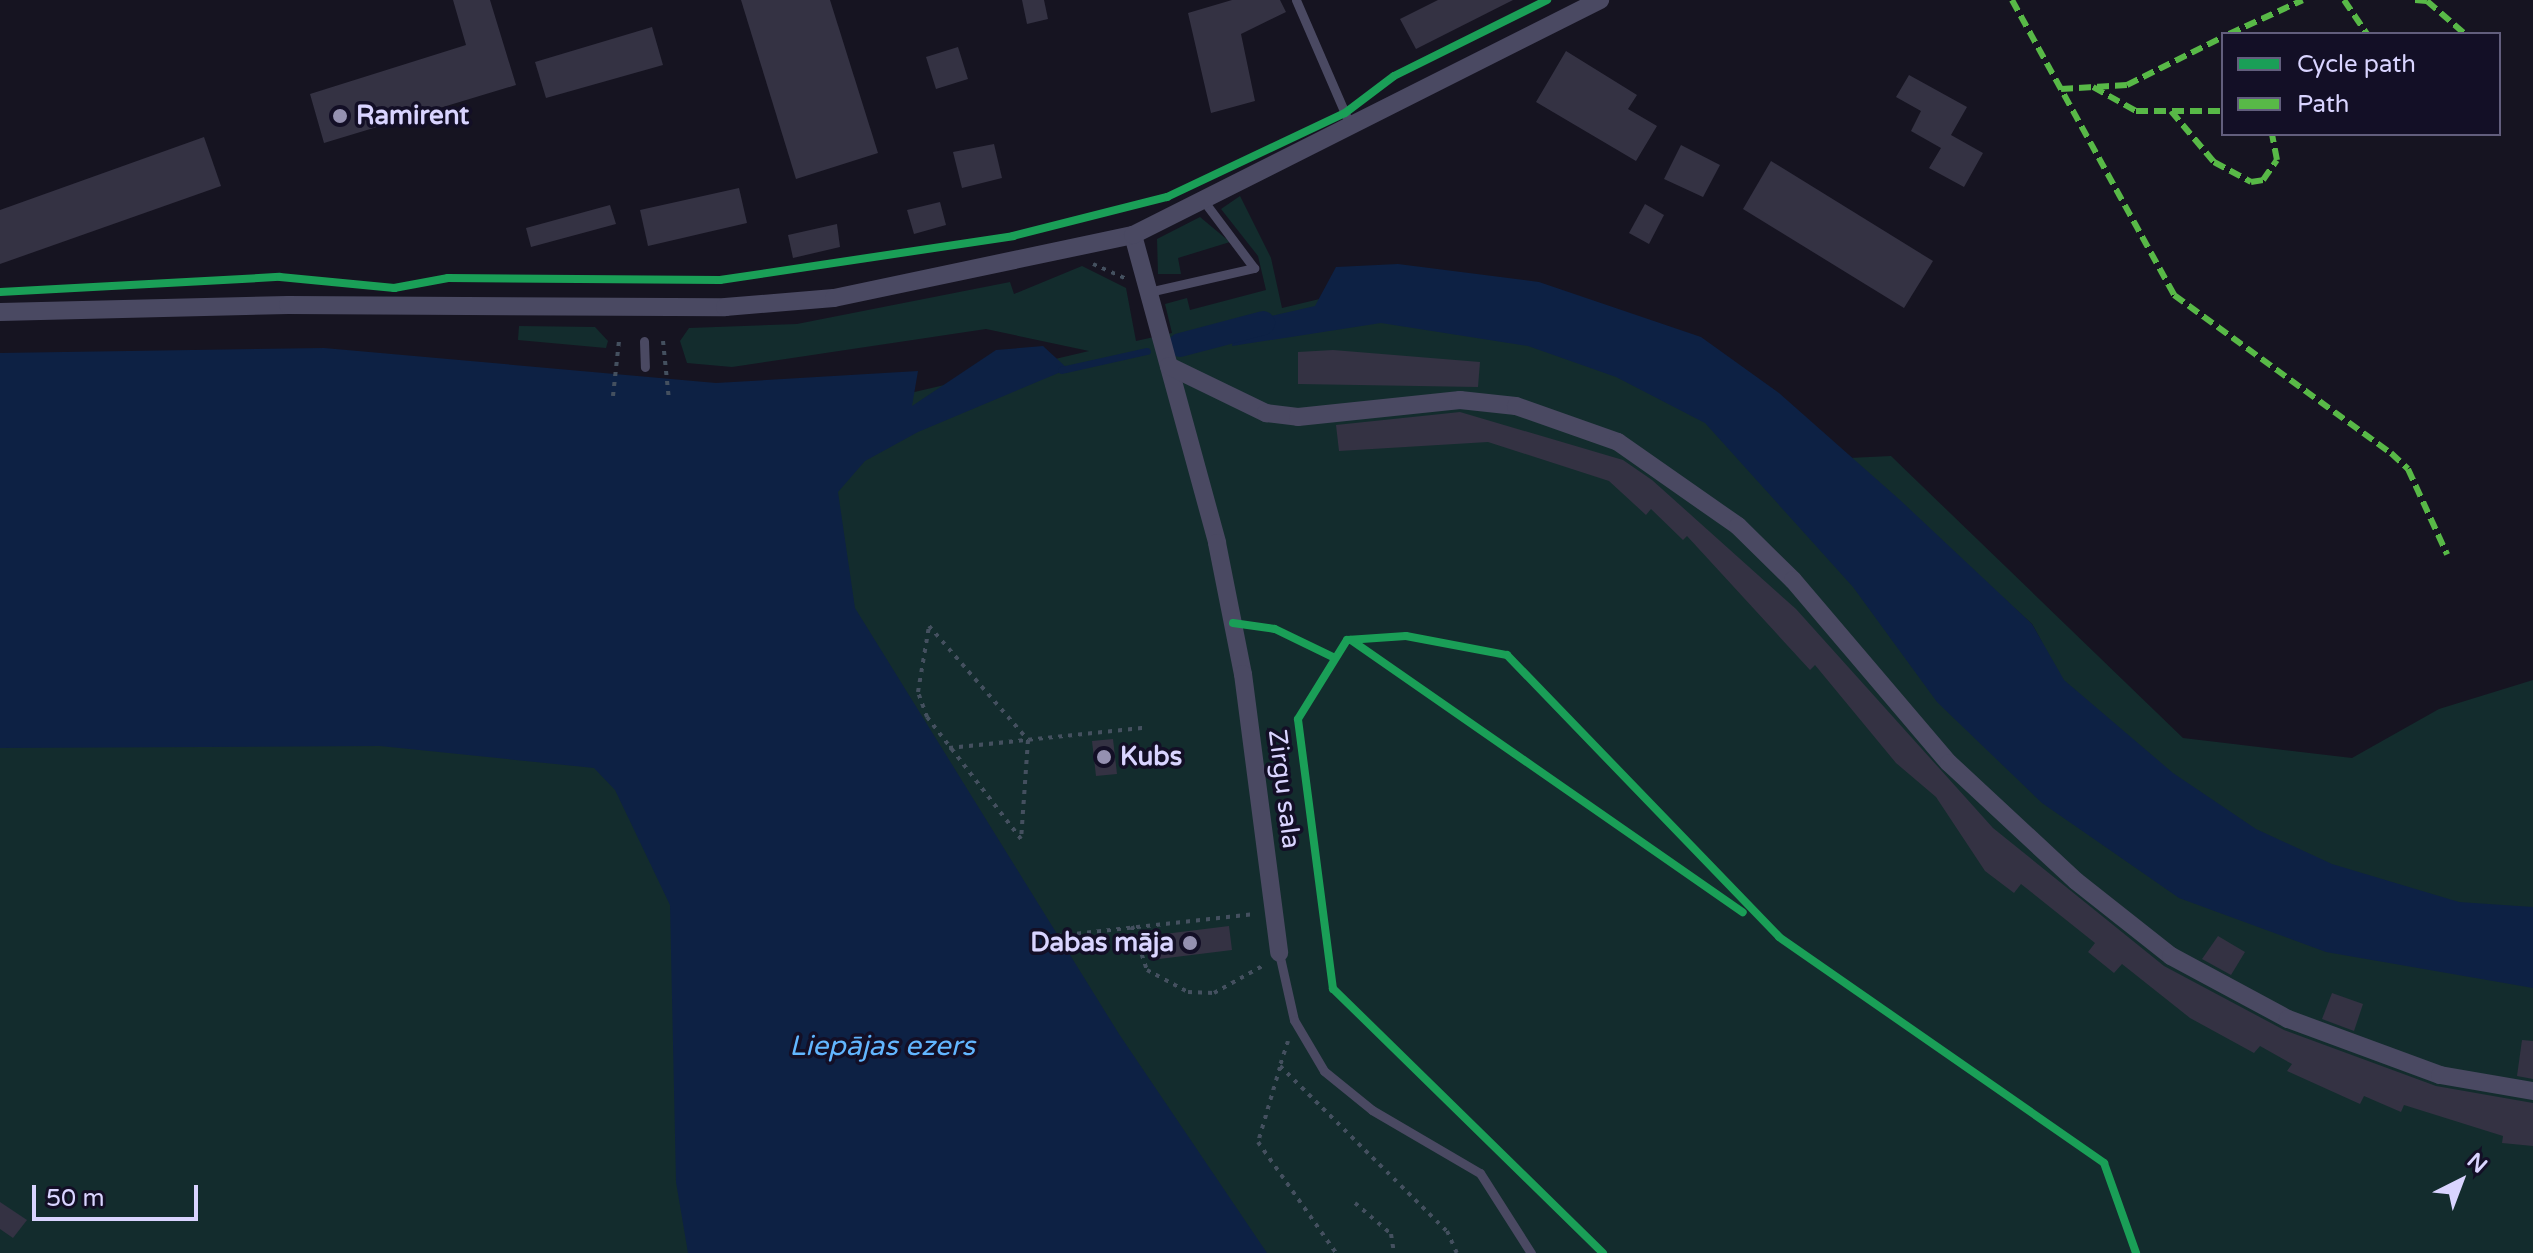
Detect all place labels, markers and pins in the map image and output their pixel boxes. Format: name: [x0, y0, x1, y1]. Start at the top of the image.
place label: Ramirent: [356, 100, 469, 132]
marker: Ramirent: [331, 107, 349, 125]
place label: Kubs: [1120, 741, 1182, 773]
marker: Kubs: [1095, 748, 1113, 766]
place label: Dabas māja: [1030, 927, 1174, 959]
marker: Dabas māja: [1181, 934, 1199, 952]

